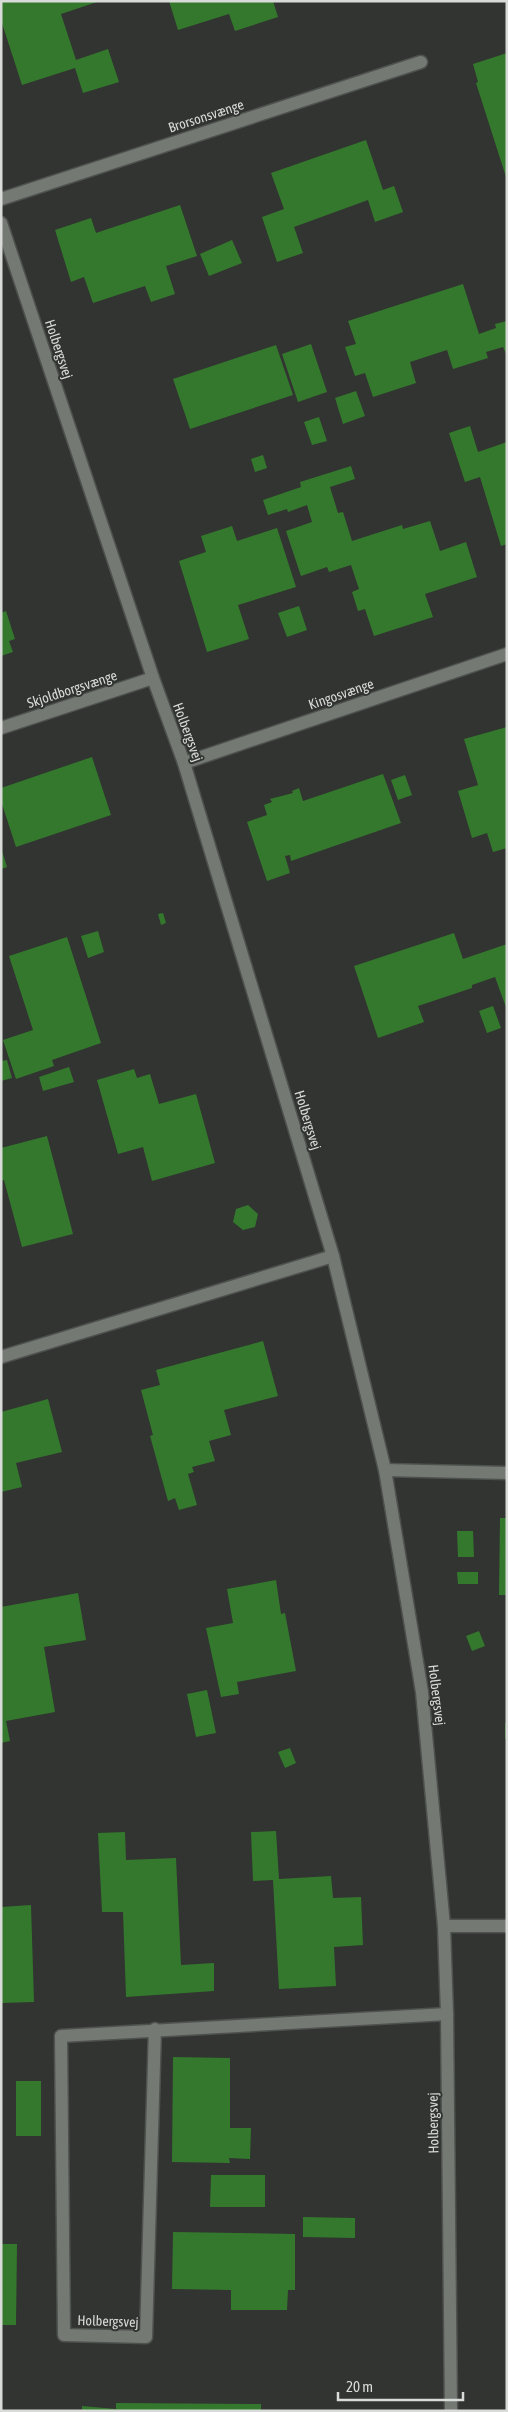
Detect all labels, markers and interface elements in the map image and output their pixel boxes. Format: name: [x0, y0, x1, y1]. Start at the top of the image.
street label: Brorsonsvænge: [166, 96, 246, 136]
street label: Holbergsvej: [42, 317, 76, 381]
street label: Skjoldborgsvænge: [25, 667, 119, 711]
street label: Kingosvænge: [306, 675, 376, 713]
street label: Holbergsvej: [170, 700, 206, 764]
street label: Holbergsvej: [291, 1088, 325, 1152]
street label: Holbergsvej: [425, 1664, 449, 1726]
street label: Holbergsvej: [424, 2092, 442, 2154]
street label: Holbergsvej: [77, 2312, 139, 2330]
scale bar: [338, 2370, 463, 2402]
text: 20 m: [346, 2378, 373, 2395]

